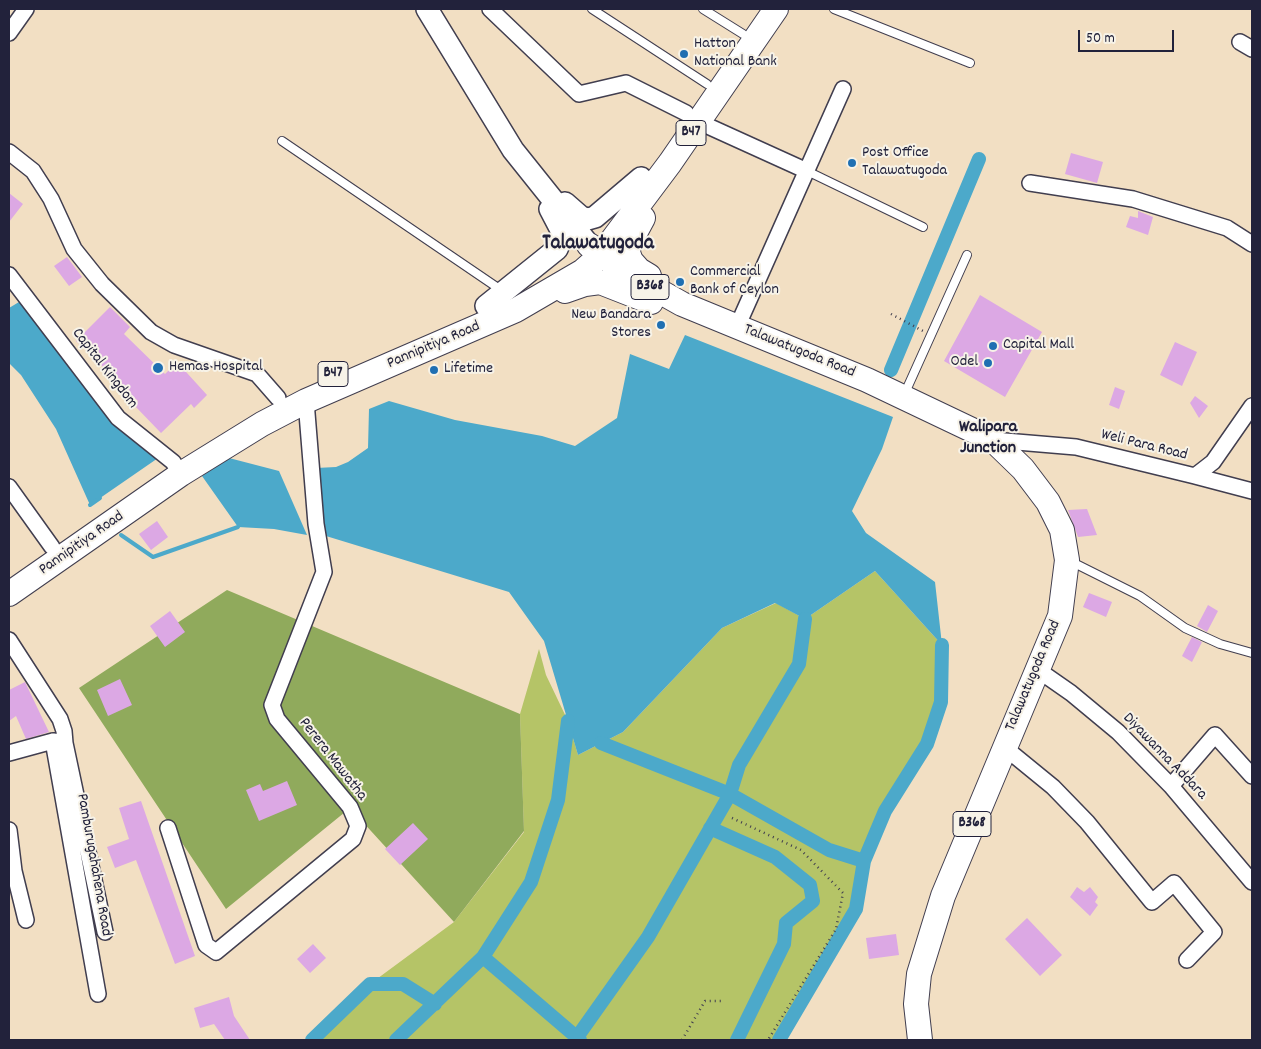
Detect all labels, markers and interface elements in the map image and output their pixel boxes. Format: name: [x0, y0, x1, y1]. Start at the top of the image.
scale bar: [1081, 20, 1177, 52]
text: 50 m: [1086, 28, 1115, 50]
place label: Hatton National Bank: [694, 35, 777, 73]
marker: Hatton National Bank: [678, 48, 690, 60]
road number: B47: [676, 120, 706, 146]
place label: Post Office Talawatugoda: [862, 144, 947, 182]
marker: Post Office Talawatugoda: [846, 157, 858, 169]
district label: Talawatugoda: [542, 232, 654, 258]
place label: Commercial Bank of Ceylon: [690, 263, 779, 301]
road number: B368: [631, 274, 669, 300]
marker: Commercial Bank of Ceylon: [674, 276, 686, 288]
place label: New Bandara Stores: [571, 306, 651, 344]
street label: Pannipitiya Road: [385, 318, 483, 374]
marker: New Bandara Stores: [655, 319, 667, 331]
street label: Talawatugoda Road: [740, 321, 858, 383]
street label: Capital Kingdom: [67, 325, 141, 413]
place label: Capital Mall: [1003, 336, 1074, 356]
marker: Capital Mall: [987, 340, 999, 352]
place label: Odel: [950, 353, 978, 373]
marker: Odel: [982, 357, 994, 369]
place label: Hemas Hospital: [169, 358, 263, 378]
place label: Lifetime: [444, 360, 493, 380]
marker: Hemas Hospital: [151, 361, 165, 375]
road number: B47: [318, 362, 348, 386]
marker: Lifetime: [428, 364, 440, 376]
district label: Walipara Junction: [959, 418, 1017, 460]
street label: Weli Para Road: [1099, 426, 1189, 466]
street label: Pannipitiya Road: [36, 508, 128, 580]
street label: Talawatugoda Road: [1002, 618, 1066, 734]
street label: Diyawanna Addara: [1118, 709, 1210, 805]
street label: Perera Mawatha: [294, 715, 370, 805]
street label: Pamburugahahena Road: [71, 792, 115, 938]
road number: B368: [953, 812, 991, 836]

